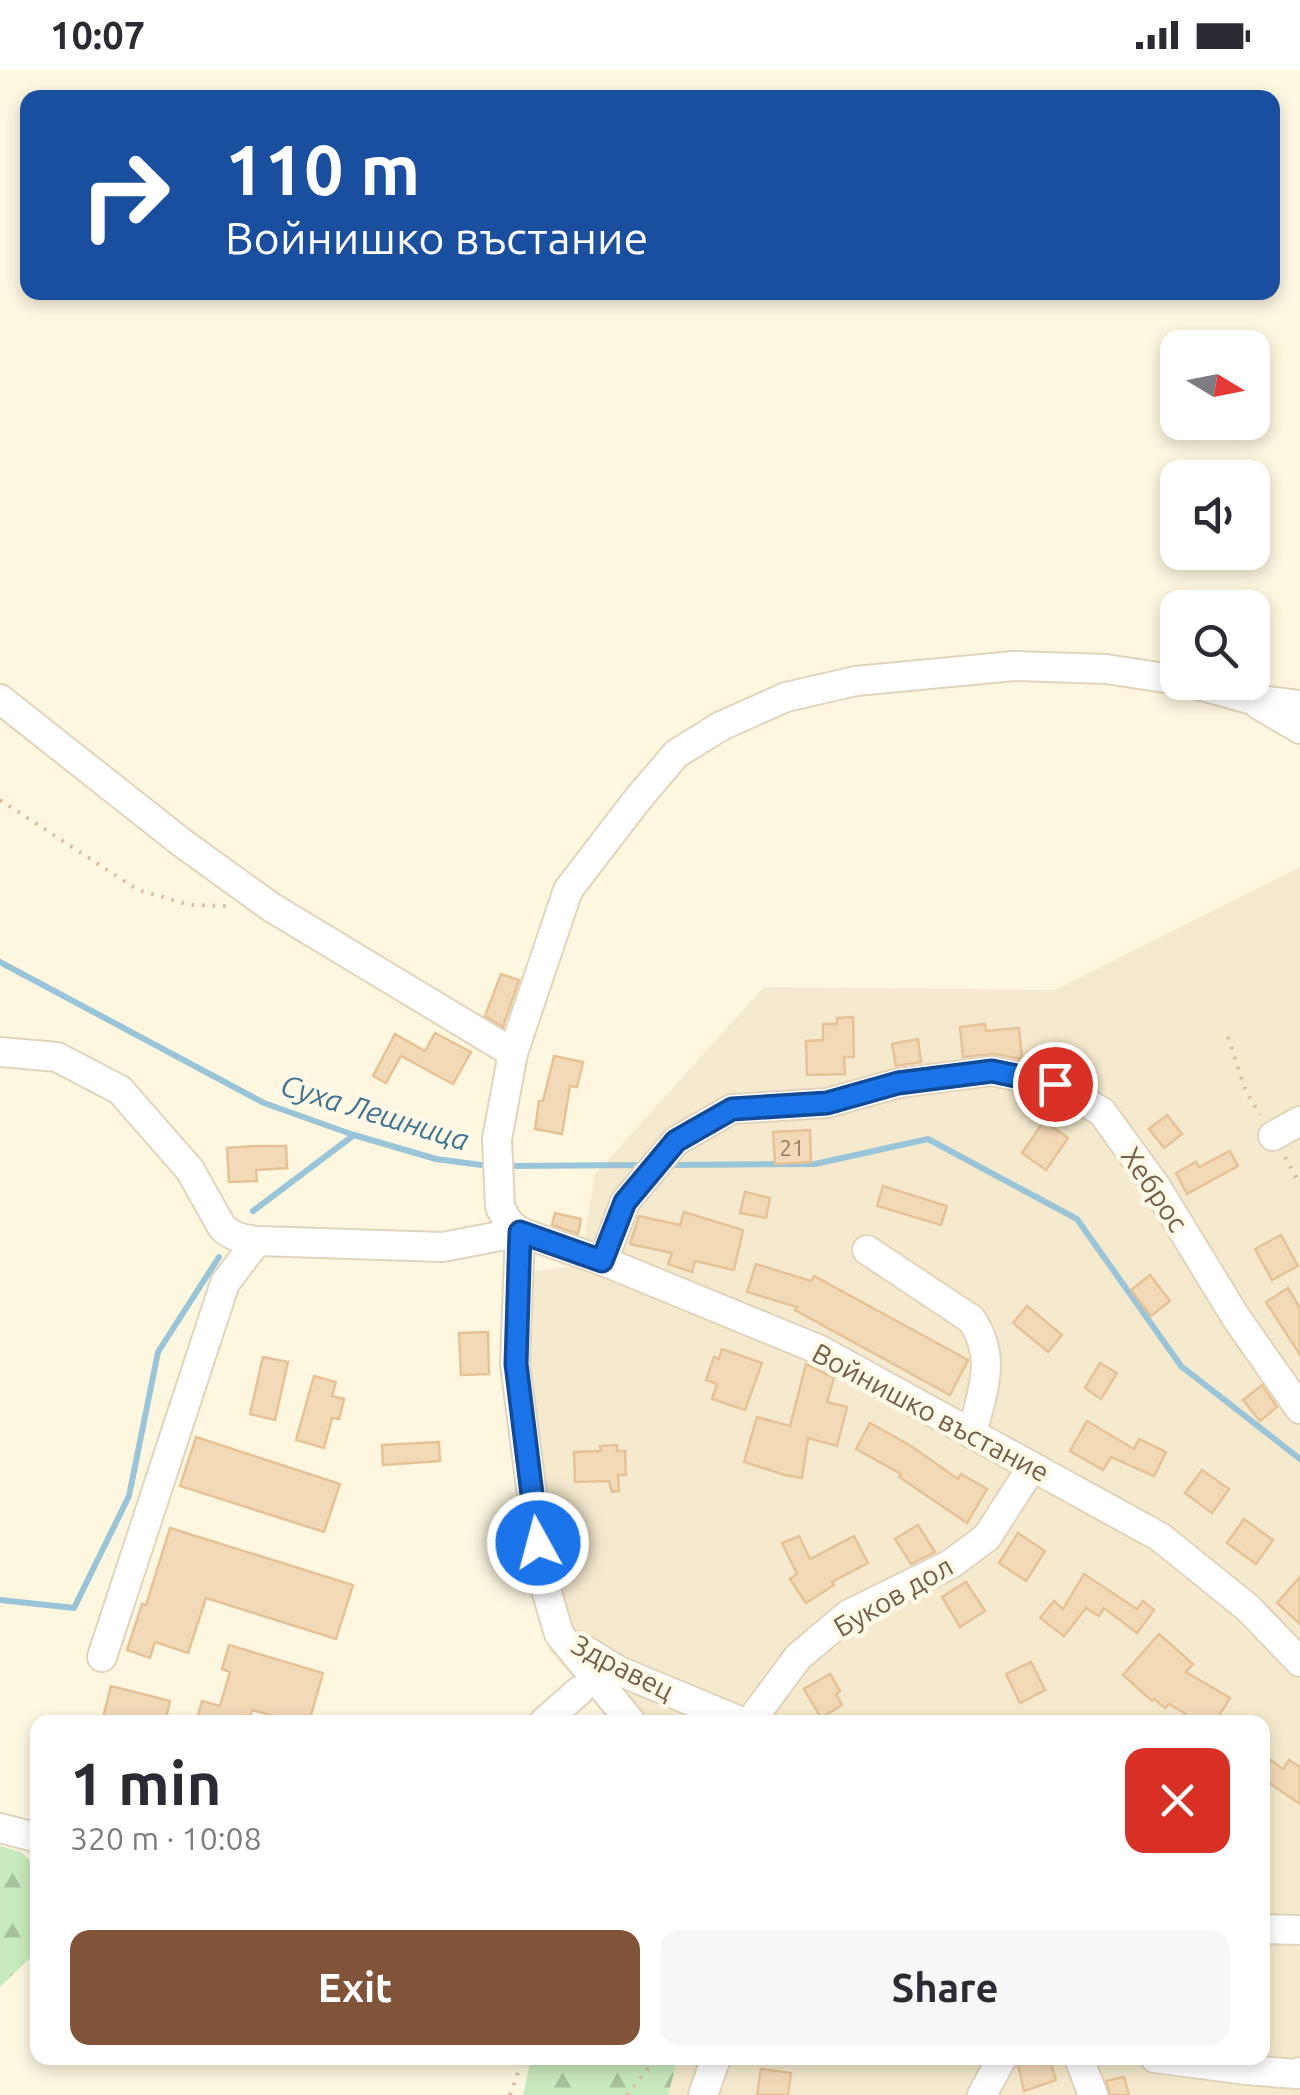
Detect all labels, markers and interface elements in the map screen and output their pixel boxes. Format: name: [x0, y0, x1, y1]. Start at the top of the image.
text: 10:07: [50, 14, 145, 56]
icon: right: [60, 130, 190, 260]
text: 110 m: [225, 130, 420, 208]
text: Войнишко въстание: [225, 212, 648, 263]
north arrow: [1160, 330, 1270, 440]
map controls: [1160, 330, 1270, 700]
button: sound: [1160, 460, 1270, 570]
button: search: [1160, 590, 1270, 700]
pin: [1013, 1042, 1098, 1127]
icon: arrive: [1028, 1057, 1083, 1112]
water label: Суха Лешница: [277, 1067, 473, 1157]
house number: 21: [780, 1135, 804, 1160]
street label: Хеброс: [1116, 1141, 1194, 1237]
street label: Войнишко въстание: [807, 1336, 1055, 1488]
position arrow: [486, 1491, 590, 1595]
street label: Буков дол: [828, 1550, 958, 1642]
street label: Здравец: [567, 1628, 679, 1706]
button: close: [1125, 1748, 1230, 1853]
text: 1 min: [70, 1749, 222, 1816]
text: 320 m · 10:08: [70, 1820, 262, 1856]
button: Exit: [70, 1930, 640, 2045]
button: Share: [660, 1930, 1230, 2045]

